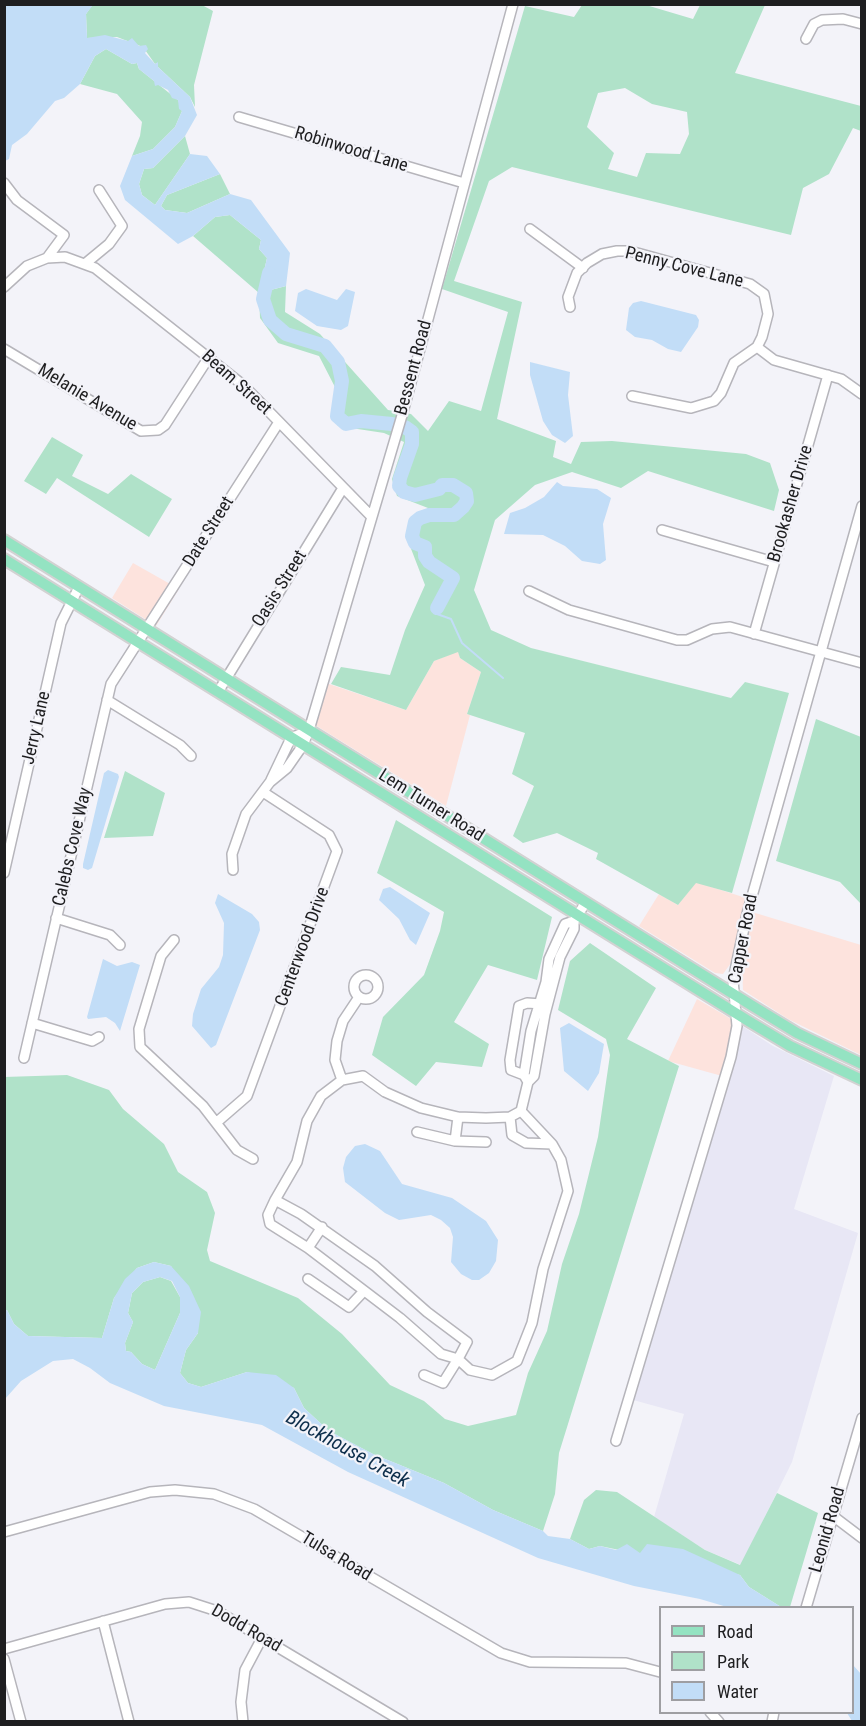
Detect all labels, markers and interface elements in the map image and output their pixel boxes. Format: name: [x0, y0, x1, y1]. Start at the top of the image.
street label: Robinwood Lane: [292, 122, 410, 178]
street label: Penny Cove Lane: [623, 243, 745, 293]
street label: Bessent Road: [391, 318, 437, 418]
street label: Beam Street: [197, 346, 275, 420]
street label: Melanie Avenue: [33, 360, 141, 436]
street label: Brookasher Drive: [764, 443, 818, 565]
street label: Date Street: [179, 493, 239, 571]
street label: Oasis Street: [248, 547, 312, 631]
street label: Jerry Lane: [18, 689, 56, 767]
street label: Lem Turner Road: [374, 765, 488, 847]
street label: Calebs Cove Way: [49, 785, 97, 909]
street label: Centerwood Drive: [271, 884, 335, 1010]
street label: Capper Road: [725, 892, 763, 986]
water label: Blockhouse Creek: [281, 1406, 413, 1494]
street label: Leonid Road: [805, 1485, 851, 1575]
street label: Tulsa Road: [297, 1528, 375, 1586]
street label: Dodd Road: [207, 1600, 285, 1658]
legend: [659, 1606, 854, 1714]
text: Road: [717, 1621, 753, 1642]
text: Park: [717, 1651, 749, 1672]
text: Water: [717, 1681, 758, 1702]

